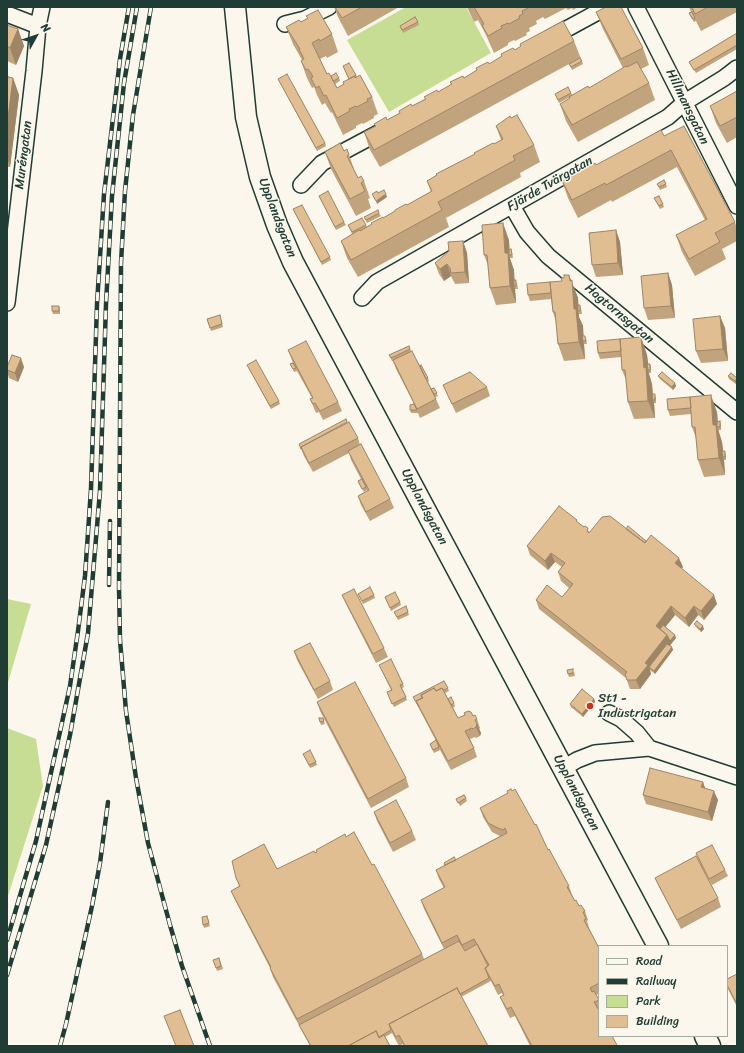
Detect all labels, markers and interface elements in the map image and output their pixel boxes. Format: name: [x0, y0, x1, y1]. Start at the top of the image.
north arrow: [16, 16, 56, 56]
text: N: [36, 19, 55, 37]
street label: Hillmansgatan: [662, 67, 712, 147]
street label: Muréngatan: [12, 120, 36, 190]
street label: Fjärde Tvärgatan: [504, 153, 596, 215]
street label: Upplandsgatan: [255, 176, 299, 260]
street label: Hagtornsgatan: [581, 281, 657, 347]
street label: Upplandsgatan: [397, 466, 451, 548]
place label: St1 - Industrigatan: [598, 691, 676, 722]
marker: St1 - Industrigatan: [585, 701, 595, 711]
street label: Upplandsgatan: [549, 752, 603, 834]
legend: [598, 945, 728, 1037]
text: Road: [636, 950, 662, 972]
text: Railway: [636, 970, 677, 992]
text: Park: [636, 990, 661, 1012]
text: Building: [636, 1010, 679, 1032]

